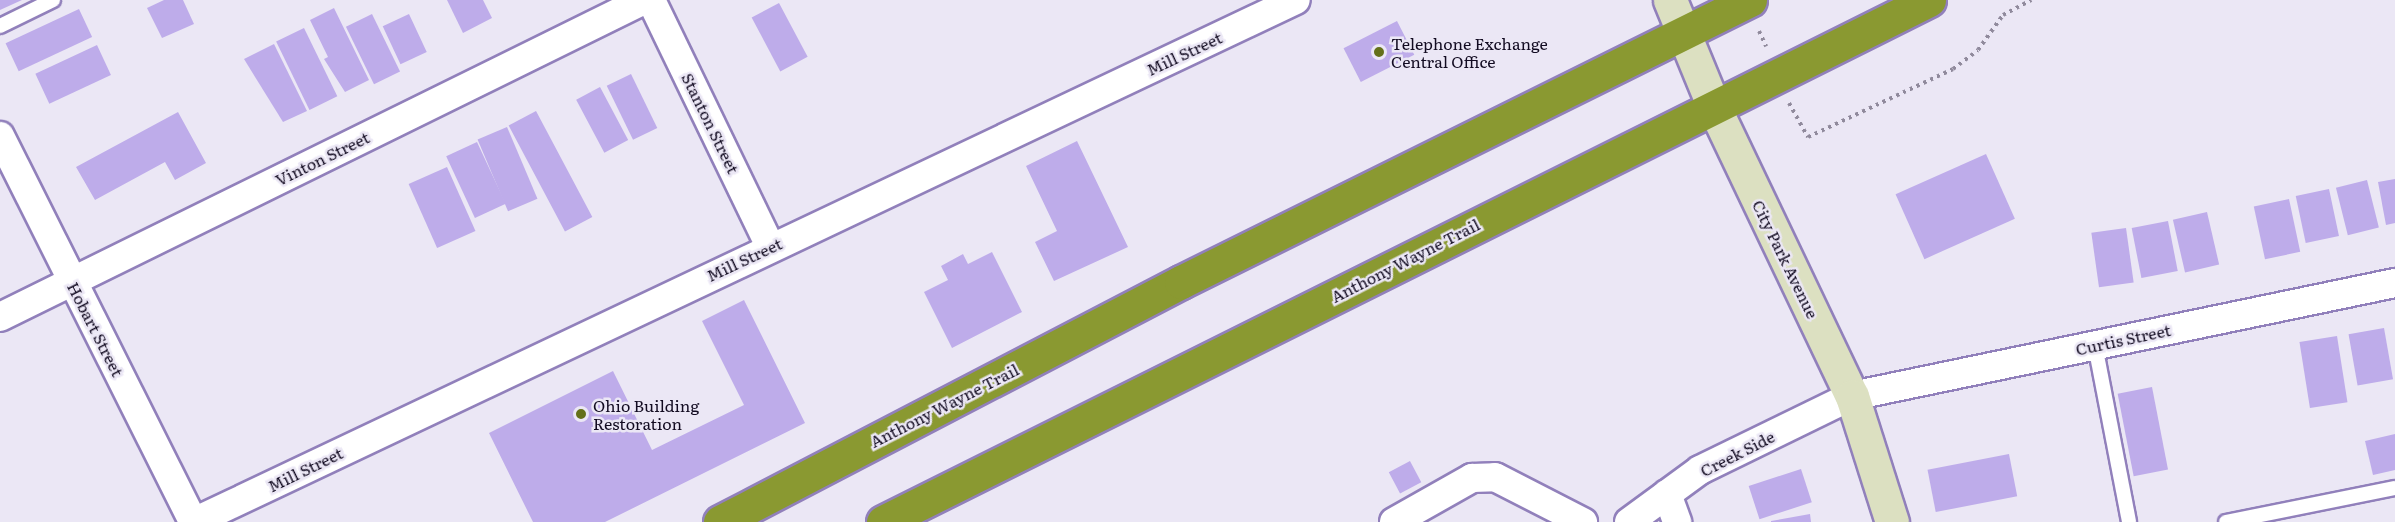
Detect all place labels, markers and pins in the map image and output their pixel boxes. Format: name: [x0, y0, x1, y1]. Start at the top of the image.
place label: Telephone Exchange Central Office: [1391, 33, 1548, 71]
marker: Telephone Exchange Central Office: [1372, 45, 1386, 59]
place label: Ohio Building Restoration: [593, 395, 699, 433]
marker: Ohio Building Restoration: [574, 407, 588, 421]

